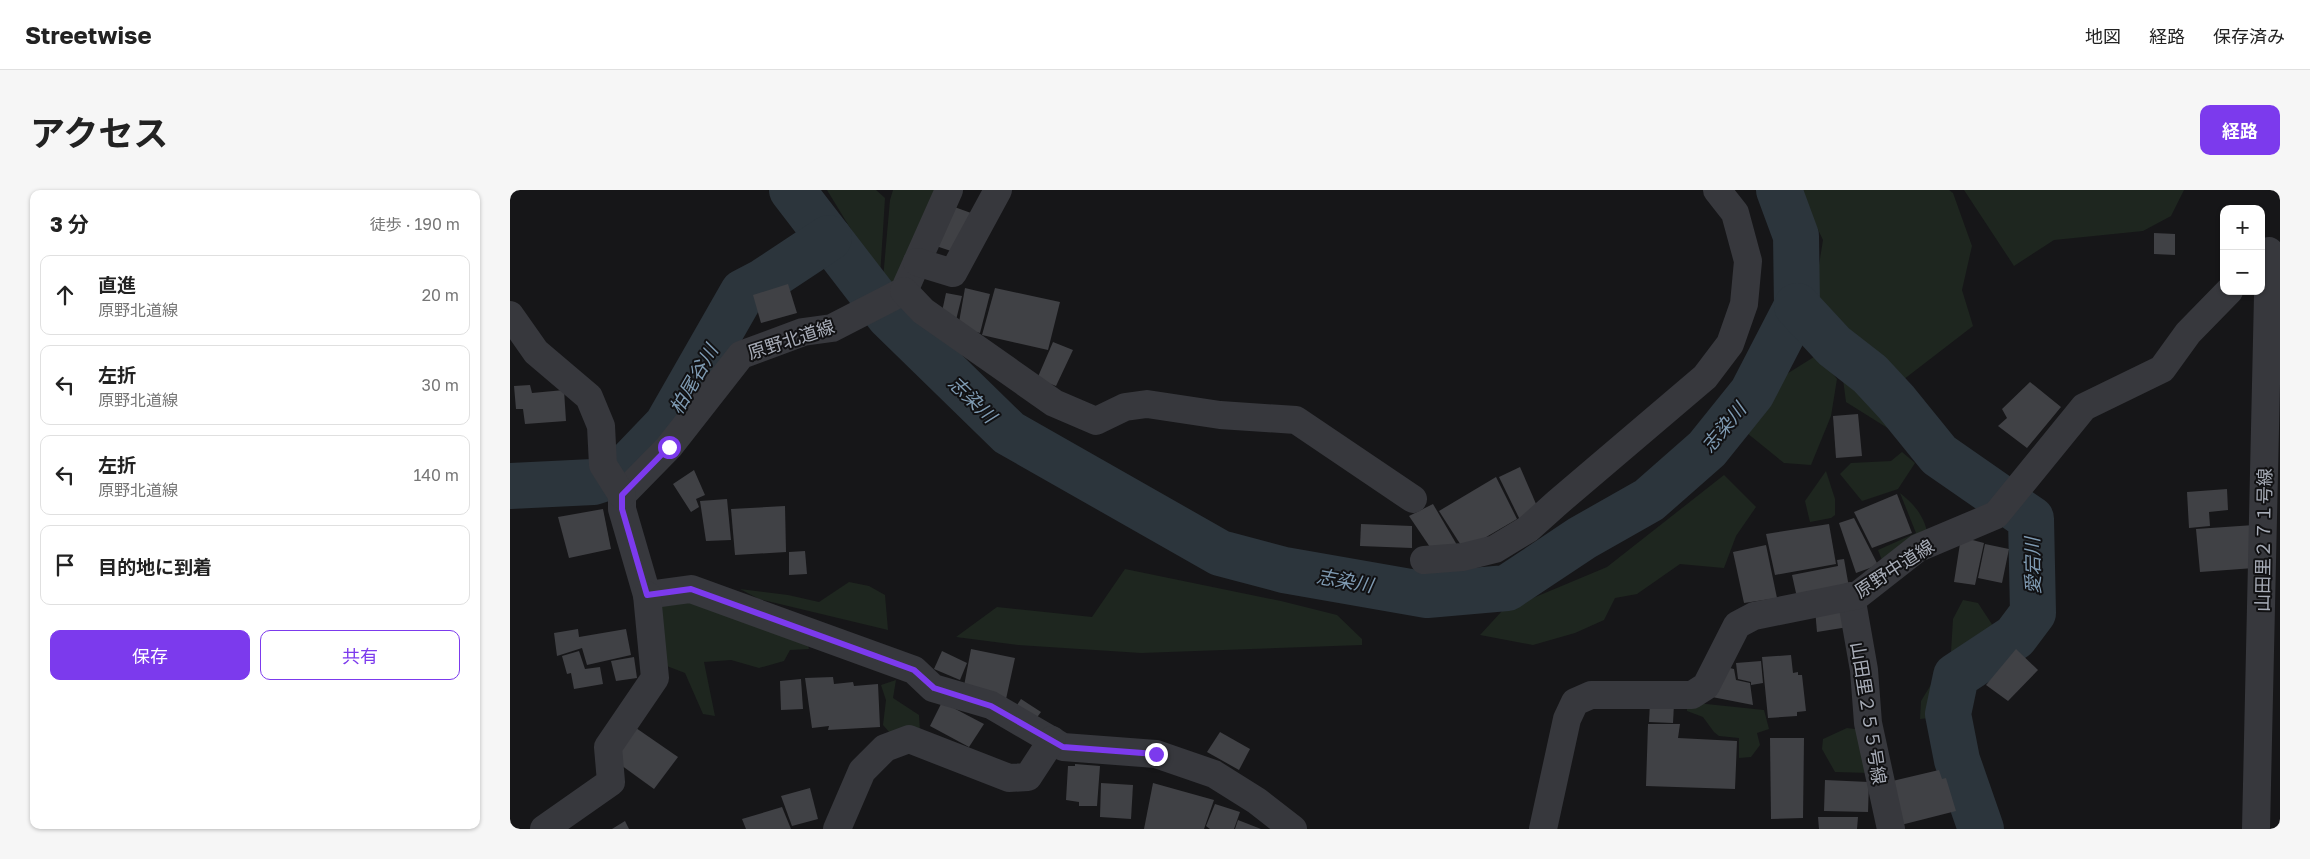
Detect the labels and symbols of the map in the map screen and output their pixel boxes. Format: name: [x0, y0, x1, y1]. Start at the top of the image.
street label: 原野北道線: [745, 315, 837, 363]
water label: 柏尾谷川: [664, 339, 723, 418]
water label: 志染川: [945, 371, 1003, 428]
water label: 志染川: [1696, 396, 1751, 456]
route start: [658, 436, 681, 459]
street label: 山田里２７１号線: [2251, 468, 2275, 612]
street label: 原野中道線: [1850, 534, 1938, 602]
water label: 愛宕川: [2020, 535, 2044, 595]
water label: 志染川: [1315, 564, 1377, 597]
street label: 山田里２５５号線: [1847, 640, 1891, 786]
route end: [1145, 743, 1168, 766]

